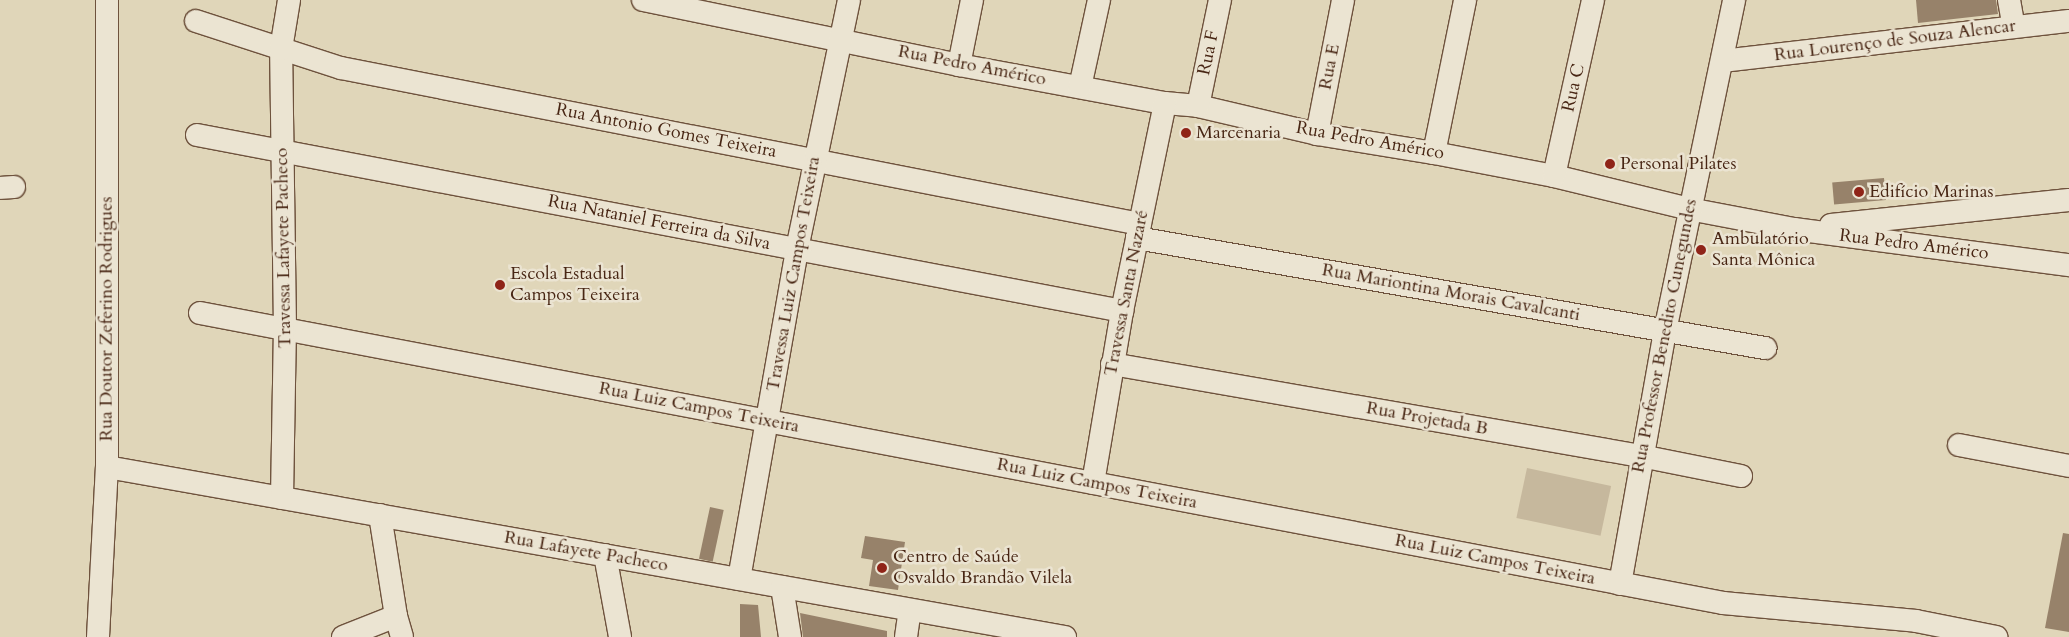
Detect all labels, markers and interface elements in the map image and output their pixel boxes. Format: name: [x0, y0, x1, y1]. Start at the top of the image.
street label: Rua Lourenço de Souza Alencar: [1773, 15, 2017, 67]
street label: Rua F: [1194, 29, 1224, 77]
street label: Rua Pedro Américo: [896, 41, 1048, 91]
street label: Rua E: [1315, 42, 1345, 92]
street label: Rua C: [1558, 62, 1590, 114]
street label: Rua Antonio Gomes Teixeira: [554, 99, 778, 163]
street label: Rua Pedro Américo: [1294, 117, 1446, 165]
place label: Marcenaria: [1196, 122, 1281, 144]
marker: Marcenaria: [1180, 127, 1192, 139]
street label: Travessa Lafayete Pacheco: [271, 148, 297, 348]
place label: Personal Pilates: [1620, 153, 1736, 175]
street label: Travessa Luiz Campos Teixeira: [763, 155, 825, 393]
marker: Personal Pilates: [1604, 158, 1616, 170]
place label: Edifício Marinas: [1869, 181, 1994, 203]
marker: Edifício Marinas: [1853, 186, 1865, 198]
street label: Rua Nataniel Ferreira da Silva: [546, 191, 772, 255]
street label: Rua Doutor Zeferino Rodrigues: [96, 197, 118, 441]
street label: Rua Professor Benedito Cunegundes: [1628, 197, 1702, 475]
street label: Travessa Santa Nazaré: [1100, 208, 1154, 378]
street label: Rua Pedro Américo: [1838, 225, 1990, 265]
place label: Ambulatório Santa Mônica: [1712, 229, 1815, 272]
marker: Ambulatório Santa Mônica: [1694, 243, 1708, 257]
street label: Rua Mariontina Morais Cavalcanti: [1320, 260, 1582, 326]
place label: Escola Estadual Campos Teixeira: [510, 264, 640, 306]
marker: Escola Estadual Campos Teixeira: [494, 279, 506, 291]
street label: Rua Luiz Campos Teixeira: [597, 378, 801, 438]
street label: Rua Projetada B: [1365, 398, 1489, 440]
street label: Rua Luiz Campos Teixeira: [995, 454, 1199, 514]
street label: Rua Lafayete Pacheco: [502, 527, 670, 577]
street label: Rua Luiz Campos Teixeira: [1393, 530, 1597, 590]
place label: Centro de Saúde Osvaldo Brandão Vilela: [893, 547, 1072, 590]
marker: Centro de Saúde Osvaldo Brandão Vilela: [875, 561, 889, 575]

